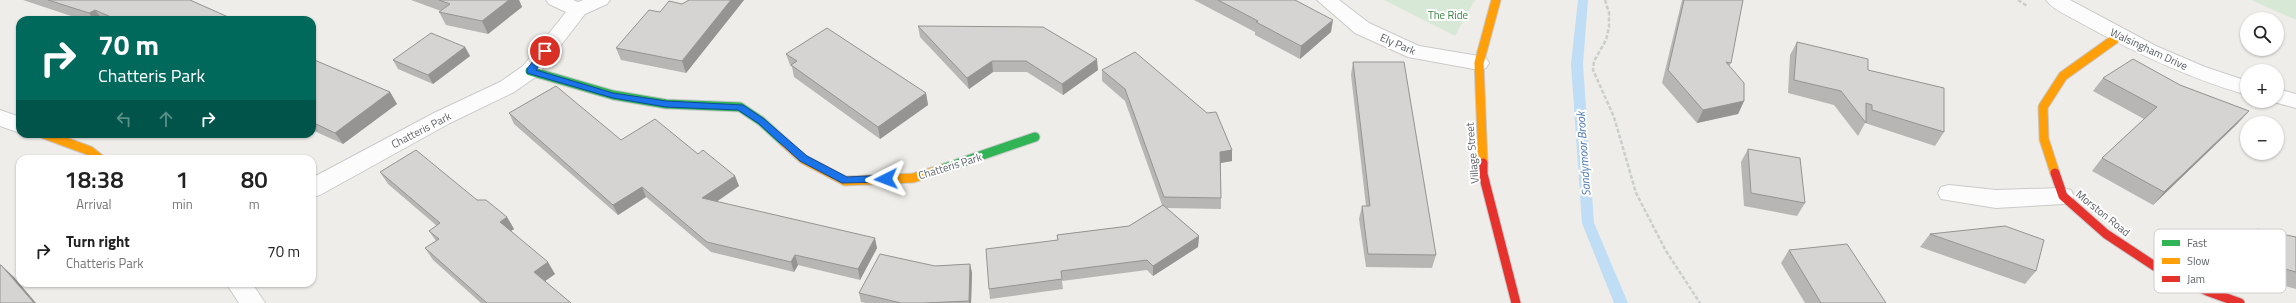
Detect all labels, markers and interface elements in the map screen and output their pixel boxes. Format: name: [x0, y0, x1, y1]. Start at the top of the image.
park label: The Ride: [1428, 7, 1469, 23]
map controls: [2240, 12, 2284, 160]
button: search: [2240, 12, 2284, 56]
text: 70 m: [98, 23, 159, 66]
street label: Walsingham Drive: [2108, 24, 2191, 74]
street label: Ely Park: [1378, 29, 1419, 59]
icon: right: [32, 32, 84, 84]
pin: [528, 34, 562, 68]
icon: arrive: [534, 40, 556, 62]
text: Chatteris Park: [98, 62, 205, 89]
button: +: [2240, 64, 2284, 108]
icon: left: [113, 108, 135, 130]
icon: ahead: [155, 108, 177, 130]
icon: right: [197, 108, 219, 130]
street label: Chatteris Park: [388, 108, 454, 152]
water label: Sandymoor Brook: [1570, 109, 1595, 197]
button: −: [2240, 116, 2284, 160]
street label: Village Street: [1461, 122, 1483, 184]
street label: Chatteris Park: [916, 149, 984, 183]
position arrow: [865, 158, 907, 200]
text: 18:38: [64, 161, 124, 197]
text: 1: [176, 161, 189, 197]
text: 80: [241, 161, 268, 197]
street label: Morston Road: [2072, 186, 2134, 240]
text: Arrival: [76, 194, 112, 214]
text: min: [172, 194, 193, 214]
text: m: [249, 194, 260, 214]
legend: [2154, 229, 2286, 293]
text: Turn right: [66, 230, 130, 253]
text: Fast: [2187, 235, 2207, 251]
icon: right: [32, 240, 54, 262]
text: 70 m: [267, 240, 300, 263]
text: Chatteris Park: [66, 253, 143, 273]
text: Slow: [2187, 253, 2210, 269]
text: Jam: [2187, 271, 2205, 287]

